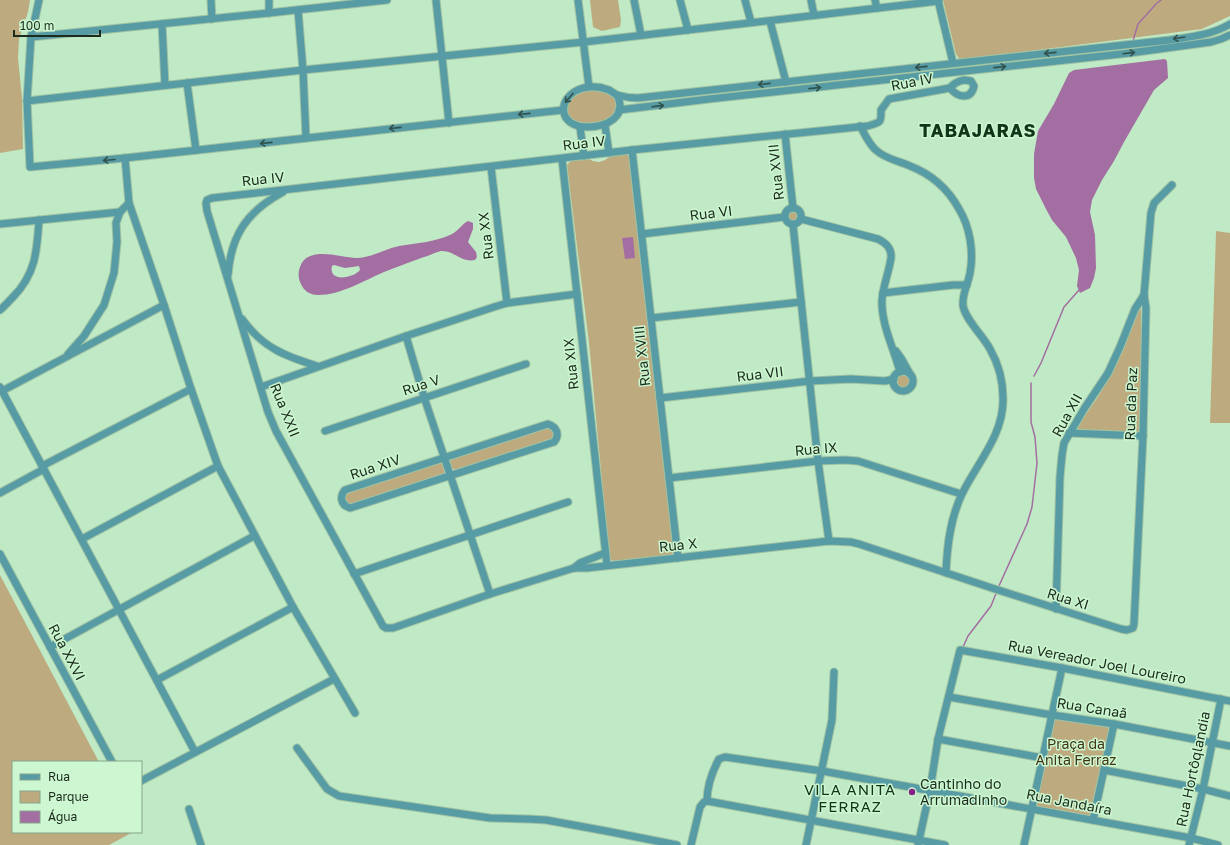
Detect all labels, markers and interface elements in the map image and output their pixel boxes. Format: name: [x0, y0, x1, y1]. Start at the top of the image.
scale bar: [14, 12, 100, 38]
text: 100 m: [20, 18, 54, 33]
one-way arrow: [1173, 34, 1186, 42]
one-way arrow: [1044, 49, 1057, 57]
one-way arrow: [1122, 49, 1135, 57]
one-way arrow: [915, 63, 928, 70]
one-way arrow: [993, 63, 1006, 71]
street label: Rua IV: [889, 69, 935, 94]
one-way arrow: [758, 80, 771, 88]
one-way arrow: [808, 84, 821, 92]
one-way arrow: [565, 92, 574, 102]
one-way arrow: [651, 102, 664, 109]
one-way arrow: [518, 110, 531, 118]
district label: TABAJARAS: [919, 119, 1037, 141]
one-way arrow: [389, 125, 402, 132]
street label: Rua IV: [562, 131, 607, 154]
one-way arrow: [260, 139, 273, 147]
street label: Rua XVII: [764, 143, 787, 201]
one-way arrow: [103, 156, 116, 164]
street label: Rua IV: [241, 168, 286, 189]
street label: Rua VI: [689, 201, 733, 224]
street label: Rua XX: [474, 211, 497, 261]
street label: Rua XVIII: [630, 325, 653, 387]
street label: Rua XIX: [559, 337, 582, 391]
street label: Rua VII: [735, 362, 784, 385]
street label: Rua da Paz: [1121, 367, 1140, 441]
street label: Rua V: [400, 370, 442, 399]
street label: Rua XXII: [267, 380, 304, 439]
street label: Rua XII: [1048, 390, 1085, 440]
street label: Rua IX: [794, 438, 838, 459]
street label: Rua XIV: [347, 450, 403, 483]
street label: Rua X: [658, 534, 698, 555]
street label: Rua XI: [1045, 584, 1091, 613]
street label: Rua XXVI: [45, 621, 89, 683]
street label: Rua Vereador Joel Loureiro: [1007, 636, 1188, 687]
street label: Rua Canaã: [1056, 694, 1128, 721]
street label: Rua Hortôqlandia: [1172, 710, 1213, 828]
park label: Praça da Anita Ferraz: [1036, 735, 1116, 768]
legend: [12, 761, 142, 833]
text: Rua: [48, 769, 70, 784]
place label: Cantinho do Arrumadinho: [920, 775, 1007, 808]
district label: VILA ANITA FERRAZ: [804, 780, 896, 815]
street label: Rua Jandaíra: [1025, 785, 1113, 818]
marker: Cantinho do Arrumadinho: [907, 787, 917, 797]
text: Parque: [48, 789, 89, 804]
text: Água: [48, 809, 77, 824]

